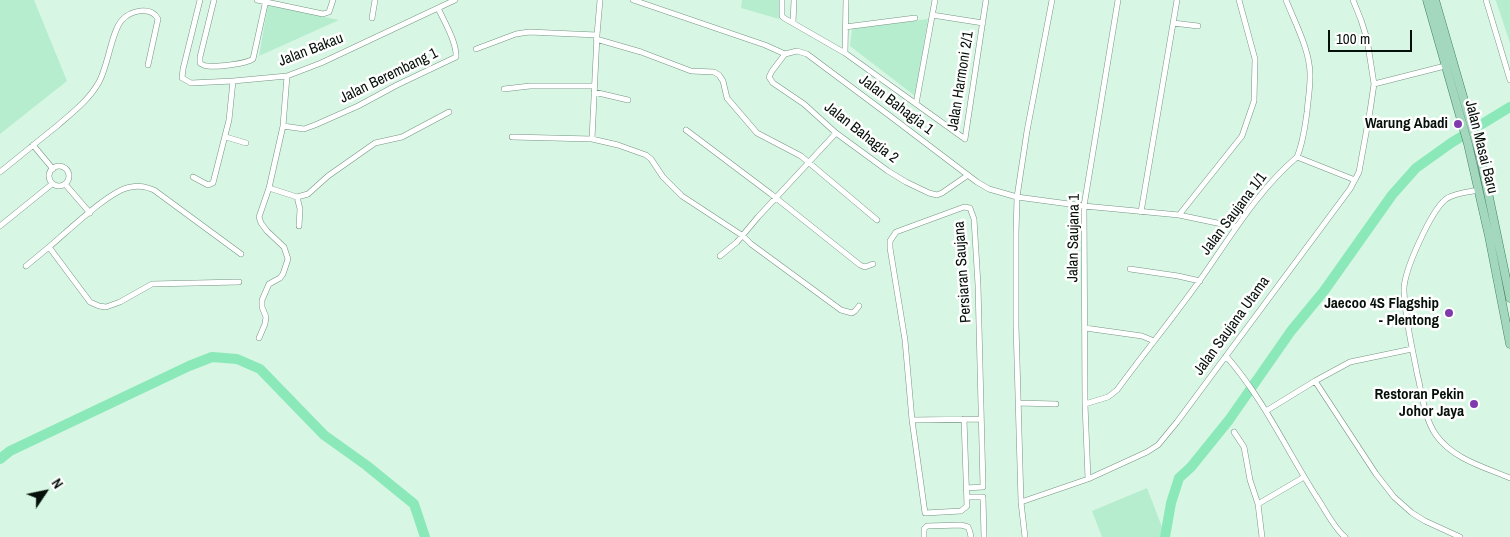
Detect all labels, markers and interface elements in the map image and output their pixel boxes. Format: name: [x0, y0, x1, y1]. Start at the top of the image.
scale bar: [1330, 20, 1414, 52]
text: 100 m: [1336, 28, 1370, 49]
street label: Jalan Bakau: [276, 29, 346, 71]
street label: Jalan Harmoni 2/1: [944, 30, 978, 132]
street label: Jalan Berembang 1: [337, 45, 441, 107]
street label: Jalan Bahagia 1: [855, 71, 937, 139]
street label: Jalan Masai Baru: [1461, 98, 1501, 196]
street label: Jalan Bahagia 2: [820, 99, 902, 167]
place label: Warung Abadi: [1365, 115, 1448, 133]
marker: Warung Abadi: [1452, 118, 1464, 130]
street label: Jalan Saujana 1/1: [1197, 169, 1271, 259]
street label: Jalan Saujana 1: [1064, 194, 1084, 282]
street label: Persiaran Saujana: [950, 221, 976, 323]
street label: Jalan Saujana Utama: [1190, 273, 1274, 379]
place label: Jaecoo 4S Flagship - Plentong: [1324, 295, 1439, 330]
marker: Jaecoo 4S Flagship - Plentong: [1443, 307, 1455, 319]
place label: Restoran Pekin Johor Jaya: [1374, 386, 1464, 421]
marker: Restoran Pekin Johor Jaya: [1468, 398, 1480, 410]
north arrow: [20, 467, 70, 517]
text: N: [48, 475, 67, 492]

